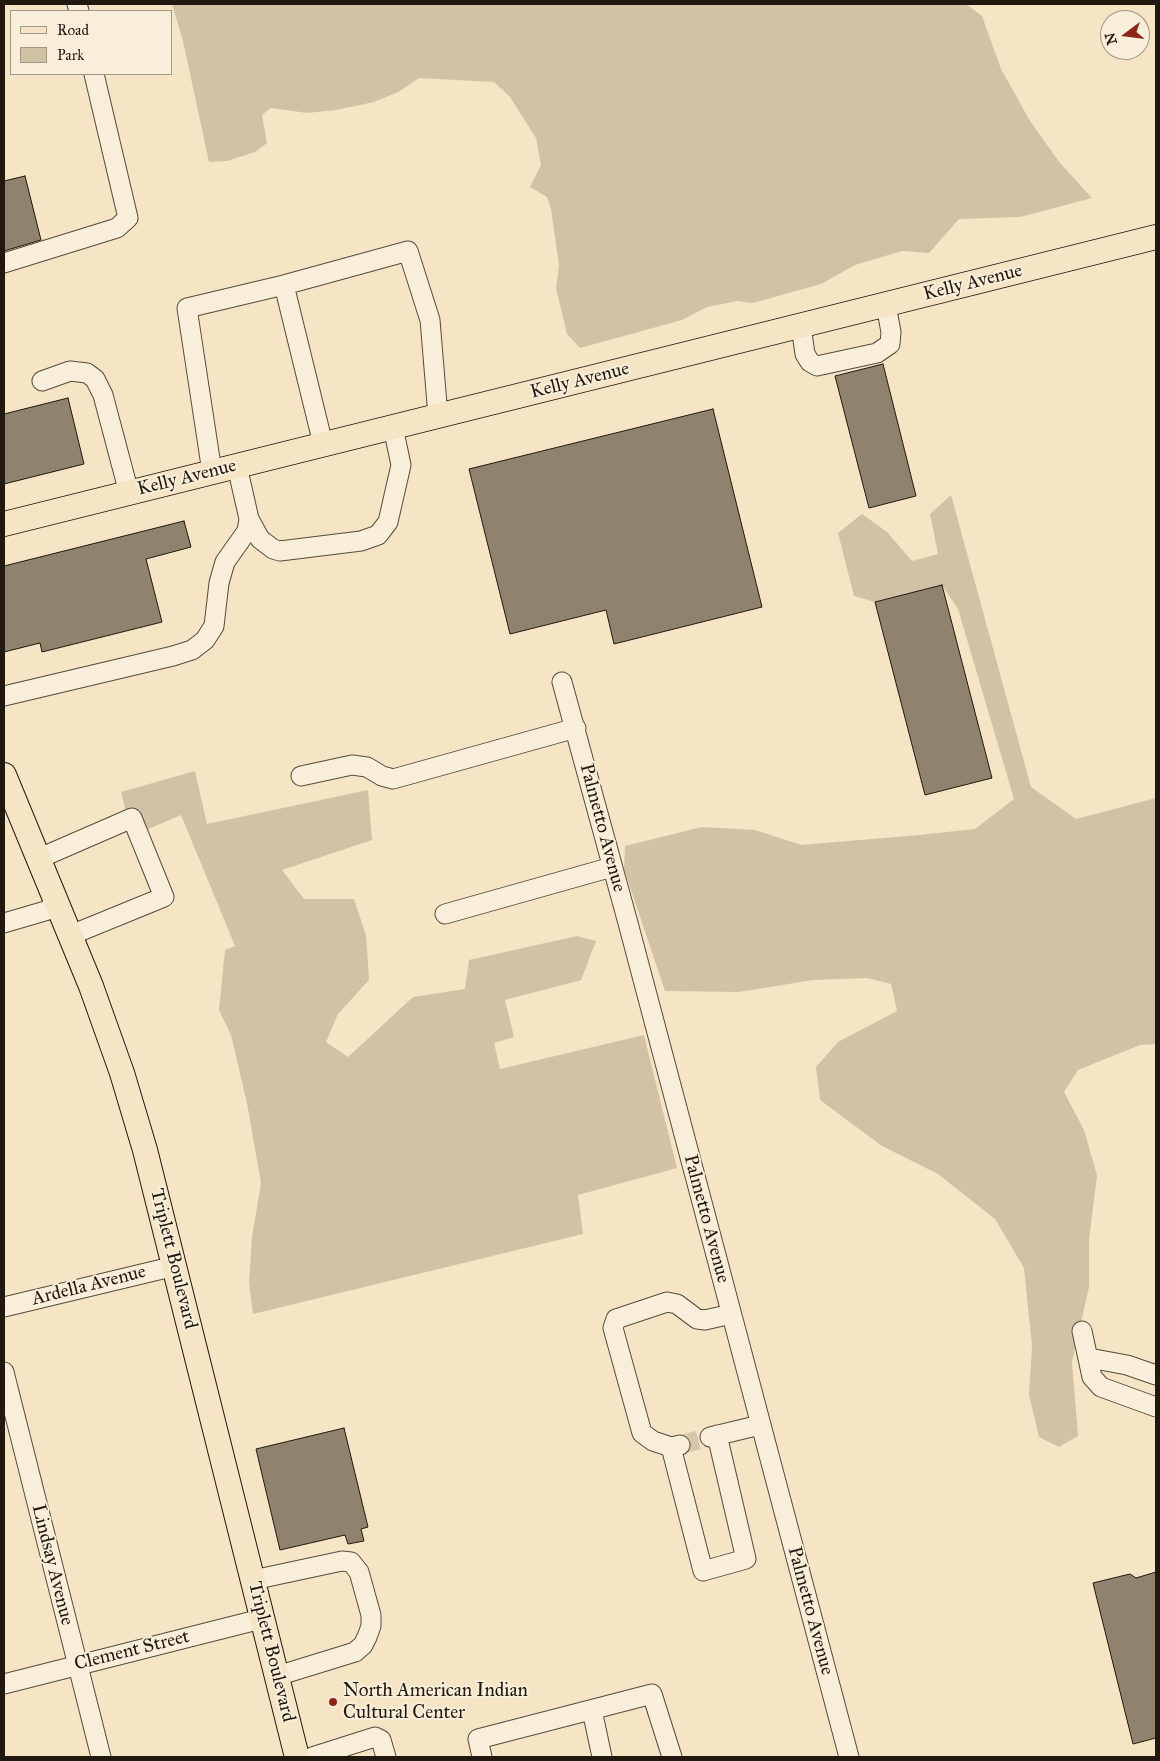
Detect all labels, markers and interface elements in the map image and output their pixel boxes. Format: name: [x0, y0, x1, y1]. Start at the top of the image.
legend: [10, 10, 172, 75]
north arrow: [1100, 10, 1150, 60]
text: Road: [57, 21, 89, 39]
text: N: [1101, 31, 1121, 47]
text: Park: [57, 46, 84, 64]
street label: Kelly Avenue: [921, 260, 1025, 306]
street label: Kelly Avenue: [528, 358, 632, 404]
street label: Kelly Avenue: [135, 455, 239, 501]
street label: Palmetto Avenue: [574, 761, 630, 895]
street label: Palmetto Avenue: [678, 1152, 734, 1286]
street label: Triplett Boulevard: [145, 1186, 201, 1332]
street label: Ardella Avenue: [30, 1261, 148, 1311]
street label: Lindsay Avenue: [26, 1502, 78, 1628]
street label: Palmetto Avenue: [782, 1544, 838, 1678]
street label: Triplett Boulevard: [243, 1579, 299, 1725]
street label: Clement Street: [72, 1626, 192, 1676]
place label: North American Indian Cultural Center: [343, 1680, 528, 1724]
marker: North American Indian Cultural Center: [327, 1696, 339, 1708]

